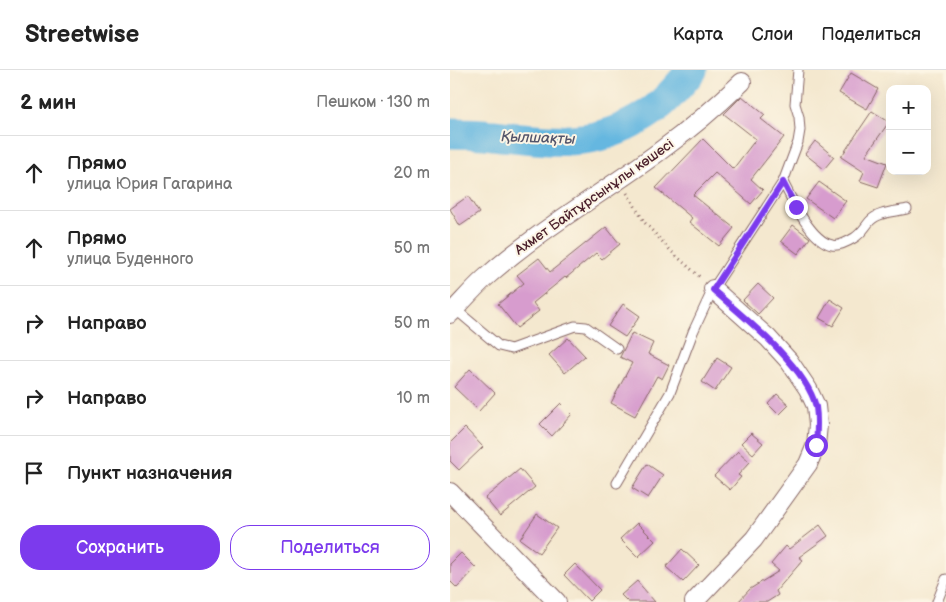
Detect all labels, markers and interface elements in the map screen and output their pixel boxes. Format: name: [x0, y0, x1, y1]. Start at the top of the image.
text: Streetwise: [25, 20, 139, 49]
text: Карта: [673, 24, 723, 45]
text: Слои: [751, 24, 793, 45]
text: Поделиться: [821, 24, 921, 45]
map controls: [886, 85, 931, 175]
button: +: [886, 85, 931, 130]
text: 2 мин: [20, 90, 76, 115]
text: Пешком · 130 m: [316, 93, 430, 112]
water label: Қылшақты: [501, 127, 576, 149]
button: −: [886, 130, 931, 175]
street label: Ахмет Байтұрсынұлы көшесі: [510, 135, 677, 259]
text: Прямо: [67, 152, 127, 175]
icon: ahead: [20, 159, 48, 187]
text: 20 m: [394, 164, 430, 183]
text: улица Юрия Гагарина: [67, 175, 233, 194]
route end: [785, 196, 808, 219]
text: Прямо: [67, 227, 127, 250]
icon: ahead: [20, 234, 48, 262]
text: 50 m: [394, 239, 430, 258]
text: улица Буденного: [67, 250, 193, 269]
icon: right: [20, 309, 48, 337]
text: Направо: [67, 312, 147, 335]
text: 50 m: [394, 314, 430, 333]
icon: right: [20, 384, 48, 412]
text: Направо: [67, 387, 147, 410]
text: 10 m: [397, 389, 430, 408]
route start: [805, 434, 828, 457]
icon: arrive: [20, 459, 48, 487]
text: Пункт назначения: [67, 462, 232, 485]
button: Сохранить: [20, 525, 220, 570]
button: Поделиться: [230, 525, 430, 570]

